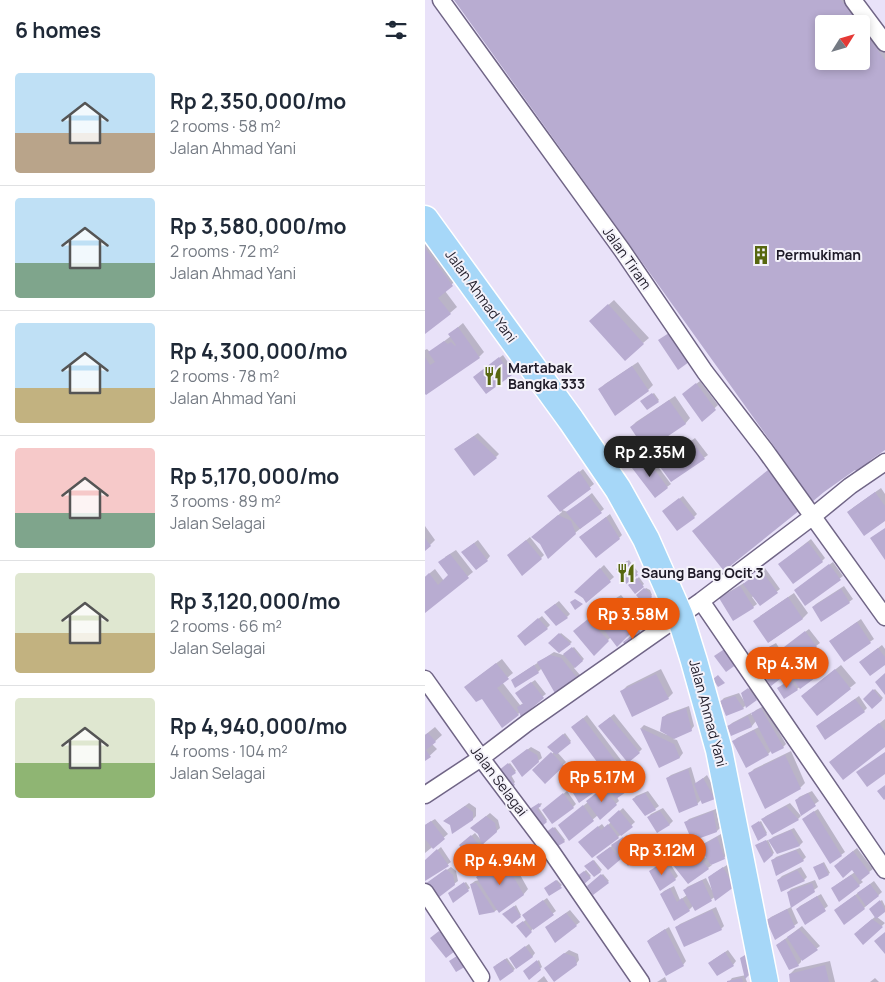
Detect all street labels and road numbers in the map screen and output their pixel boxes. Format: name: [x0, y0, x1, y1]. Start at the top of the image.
street label: Jalan Tiram: [599, 223, 656, 293]
street label: Jalan Ahmad Yani: [441, 245, 522, 346]
street label: Jalan Ahmad Yani: [685, 657, 732, 769]
street label: Jalan Selagai: [467, 742, 532, 820]

